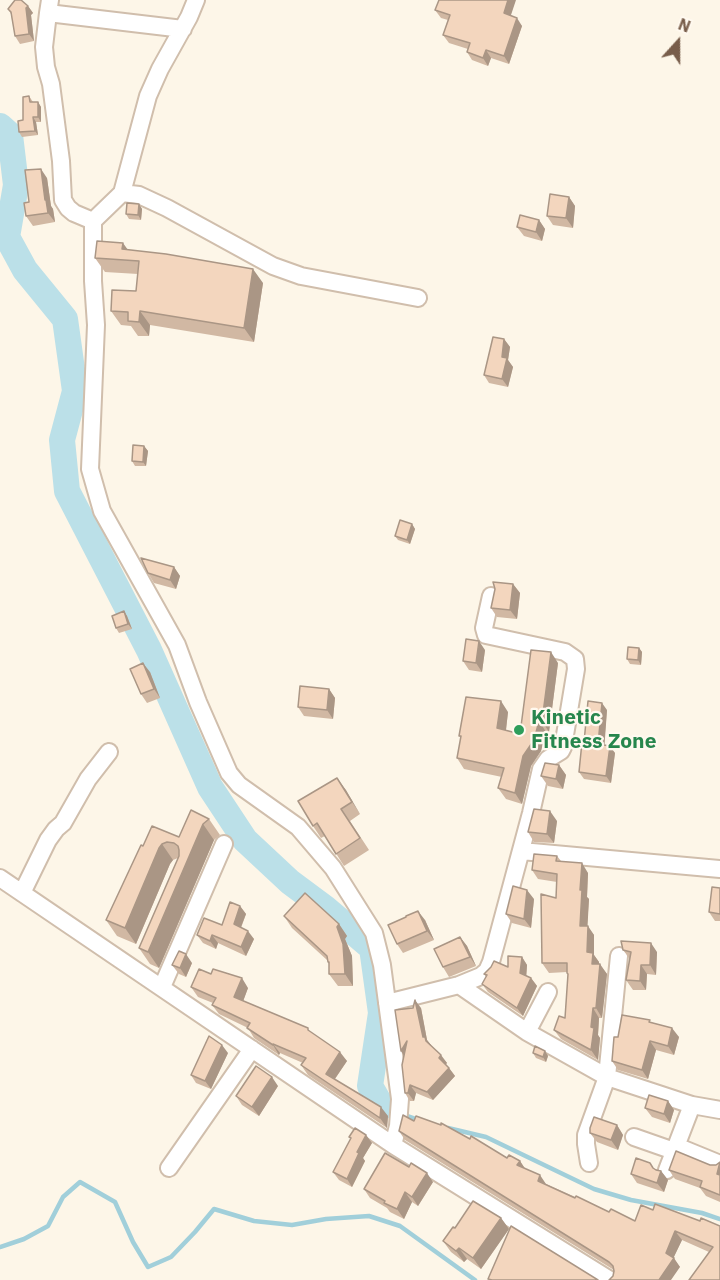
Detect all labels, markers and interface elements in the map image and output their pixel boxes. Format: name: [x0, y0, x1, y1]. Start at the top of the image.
north arrow: [648, 12, 708, 72]
text: N: [675, 14, 693, 37]
place label: Kinetic Fitness Zone: [531, 705, 656, 755]
marker: Kinetic Fitness Zone: [512, 723, 526, 737]

